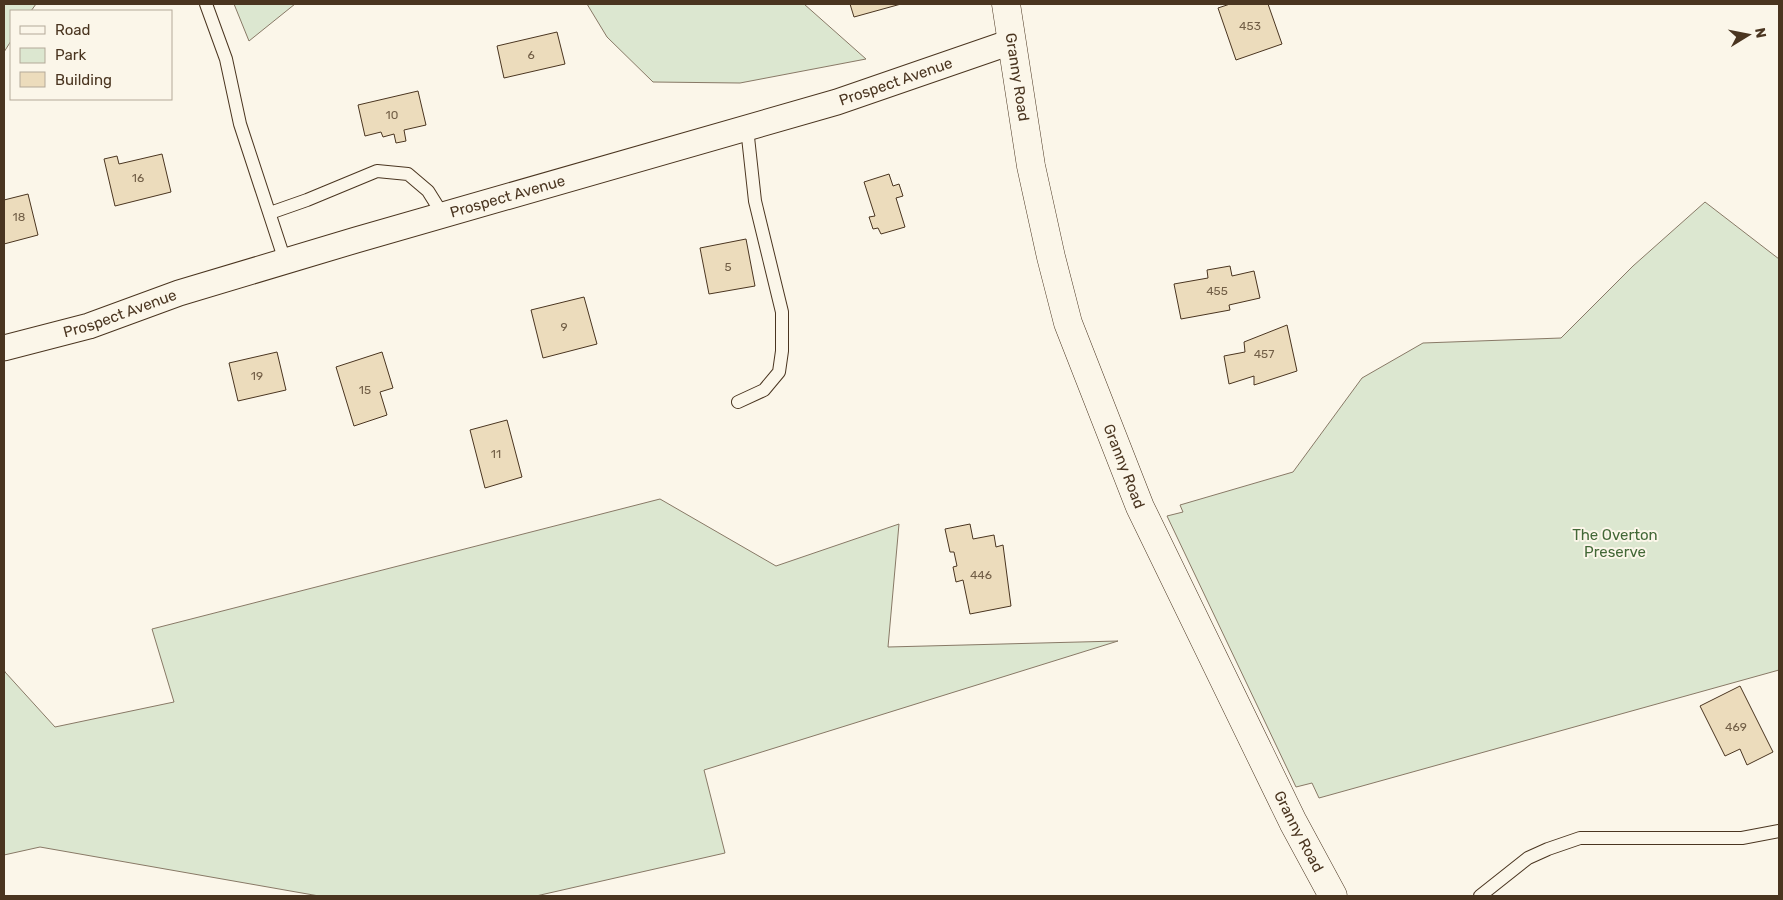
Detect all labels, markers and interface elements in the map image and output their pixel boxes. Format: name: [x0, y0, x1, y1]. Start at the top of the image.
legend: [10, 10, 172, 100]
north arrow: [1723, 10, 1773, 60]
house number: 453: [1239, 19, 1261, 33]
text: Road: [55, 21, 91, 39]
text: N: [1751, 26, 1770, 39]
street label: Granny Road: [1002, 32, 1033, 123]
text: Park: [55, 46, 86, 64]
house number: 6: [527, 48, 535, 62]
street label: Prospect Avenue: [837, 54, 955, 110]
text: Building: [55, 71, 112, 89]
house number: 10: [386, 108, 398, 122]
house number: 16: [132, 171, 144, 185]
street label: Prospect Avenue: [448, 172, 567, 222]
house number: 18: [13, 210, 25, 224]
house number: 5: [724, 260, 732, 274]
house number: 455: [1206, 284, 1228, 298]
street label: Prospect Avenue: [61, 286, 179, 341]
house number: 9: [560, 320, 568, 334]
house number: 457: [1254, 347, 1274, 361]
house number: 19: [251, 369, 263, 383]
house number: 15: [359, 383, 371, 397]
street label: Granny Road: [1099, 421, 1149, 511]
house number: 11: [491, 447, 501, 461]
park label: The Overton Preserve: [1572, 526, 1658, 561]
house number: 446: [970, 568, 992, 582]
house number: 469: [1725, 720, 1747, 734]
street label: Granny Road: [1270, 788, 1327, 875]

